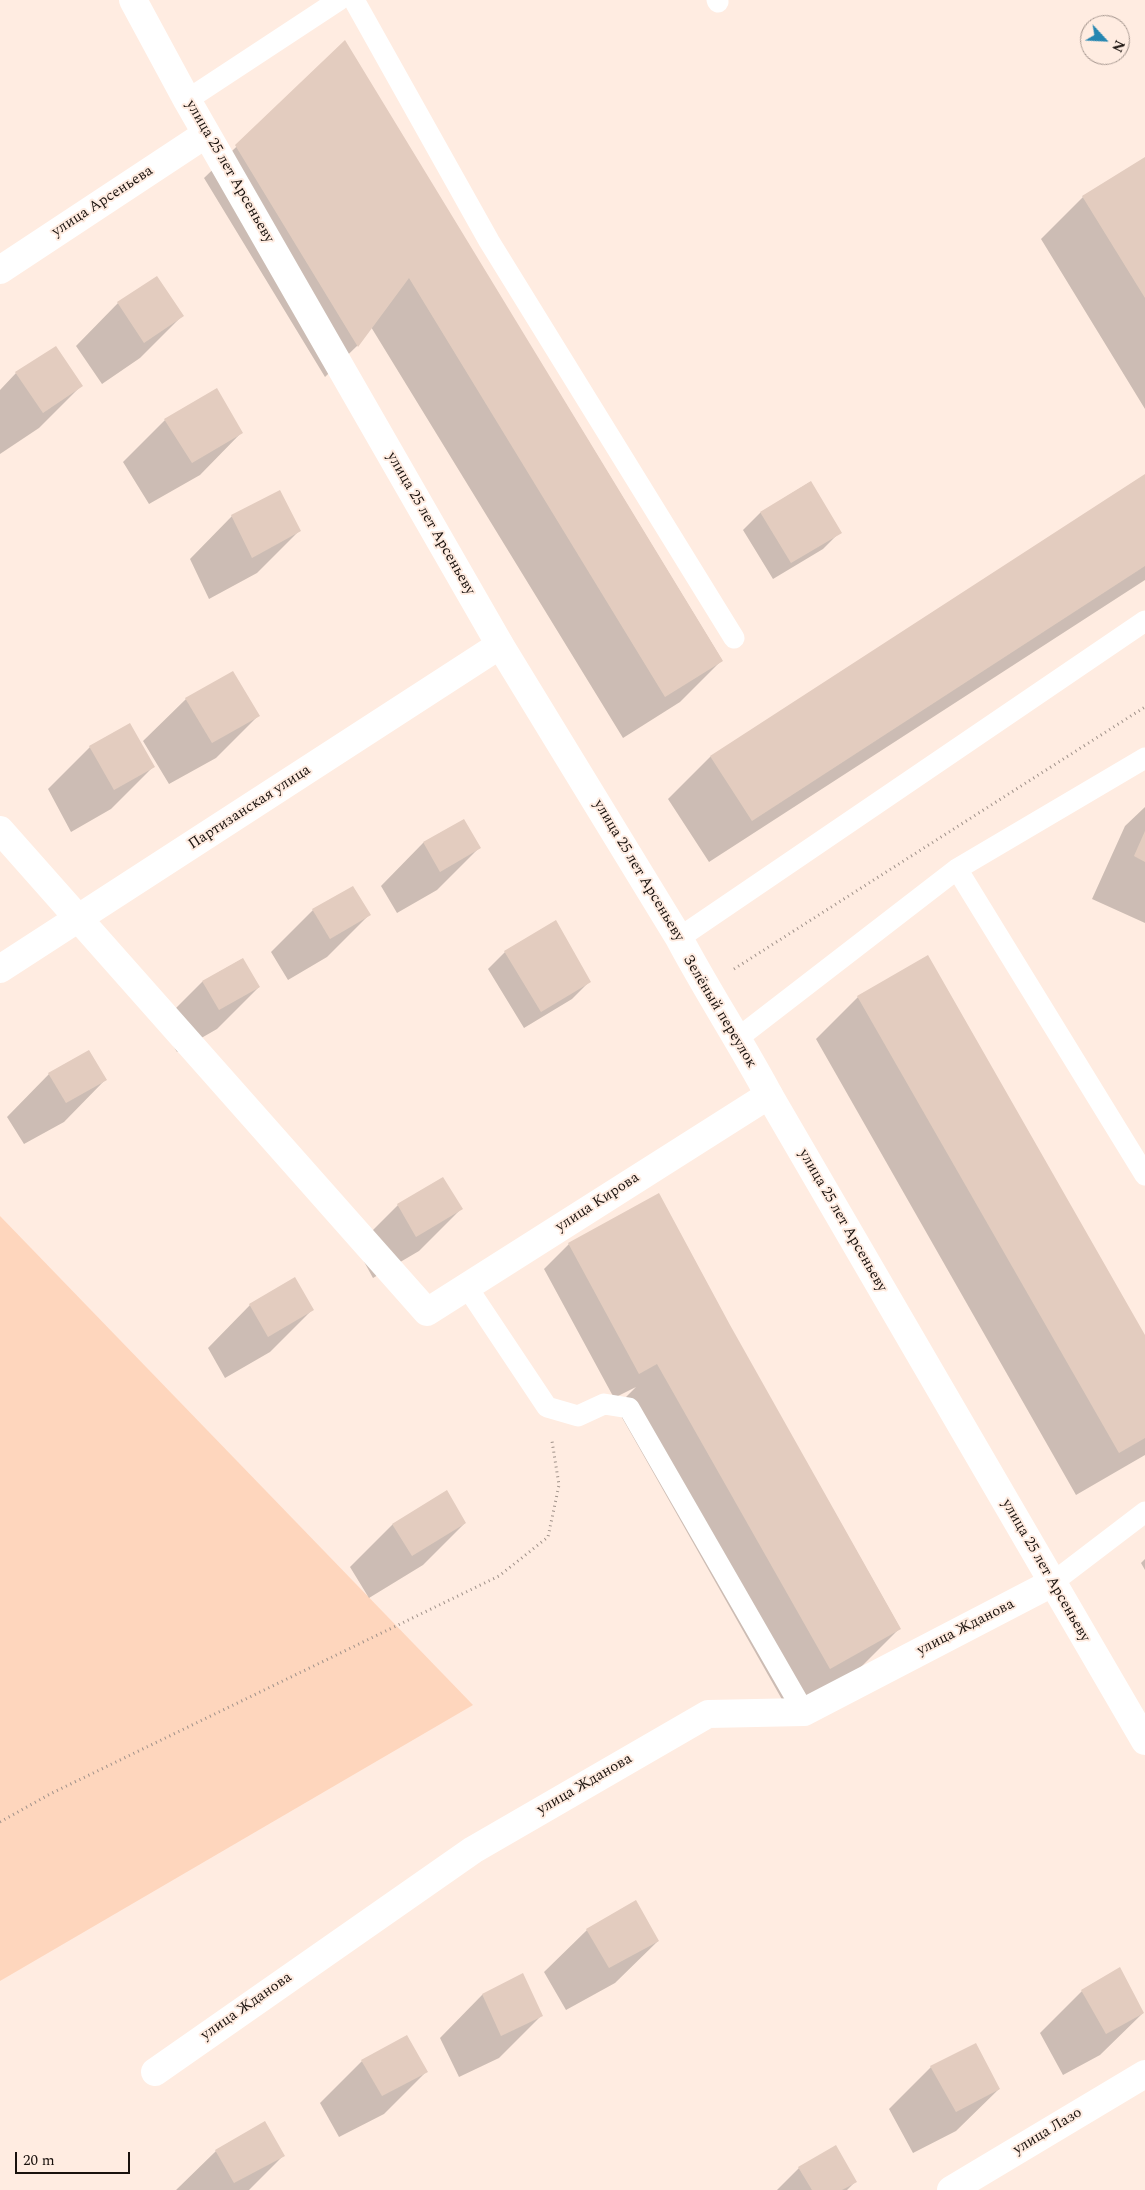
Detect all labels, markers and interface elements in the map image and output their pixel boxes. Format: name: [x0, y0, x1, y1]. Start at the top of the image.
north arrow: [1080, 15, 1130, 65]
text: N: [1106, 37, 1130, 56]
street label: улица 25 лет Арсеньеву: [181, 97, 277, 247]
street label: улица Арсеньева: [49, 163, 157, 241]
street label: улица 25 лет Арсеньеву: [382, 449, 478, 599]
street label: Партизанская улица: [186, 762, 314, 854]
street label: улица 25 лет Арсеньеву: [589, 797, 687, 945]
street label: Зелёный переулок: [678, 952, 760, 1072]
street label: улица 25 лет Арсеньеву: [794, 1146, 890, 1296]
street label: улица Кирова: [553, 1169, 643, 1237]
street label: улица 25 лет Арсеньеву: [997, 1496, 1093, 1646]
street label: улица Жданова: [914, 1596, 1018, 1660]
street label: улица Жданова: [534, 1750, 636, 1820]
street label: улица Жданова: [198, 1969, 296, 2045]
street label: улица Лазо: [1010, 2104, 1086, 2160]
scale bar: [18, 2142, 132, 2174]
text: 20 m: [23, 2149, 55, 2172]

